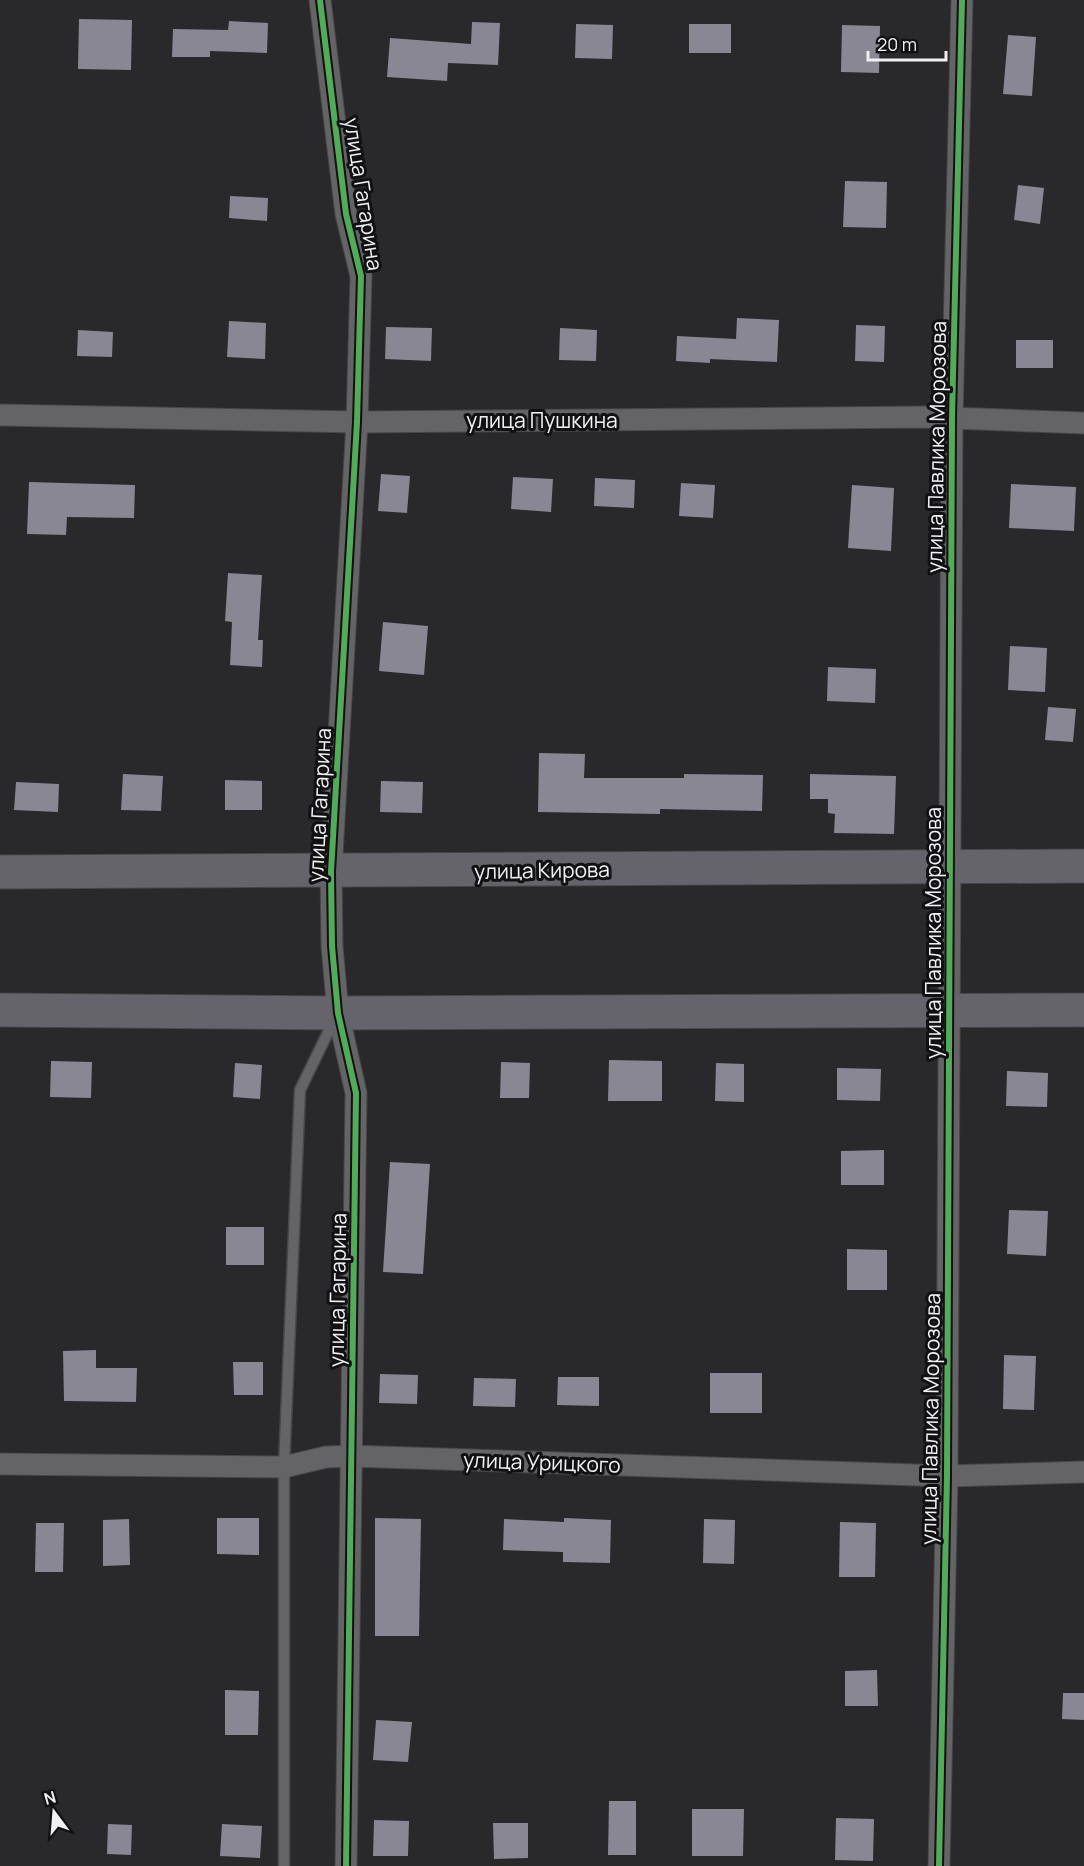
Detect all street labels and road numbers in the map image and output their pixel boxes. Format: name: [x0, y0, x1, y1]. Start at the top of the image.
street label: улица Гагарина: [338, 116, 390, 272]
street label: улица Павлика Морозова: [920, 321, 952, 573]
street label: улица Пушкина: [466, 406, 618, 434]
street label: улица Гагарина: [301, 727, 337, 883]
street label: улица Павлика Морозова: [919, 807, 947, 1059]
street label: улица Кирова: [474, 855, 610, 885]
street label: улица Гагарина: [322, 1213, 352, 1367]
street label: улица Павлика Морозова: [914, 1293, 946, 1545]
street label: улица Урицкого: [463, 1445, 621, 1479]

